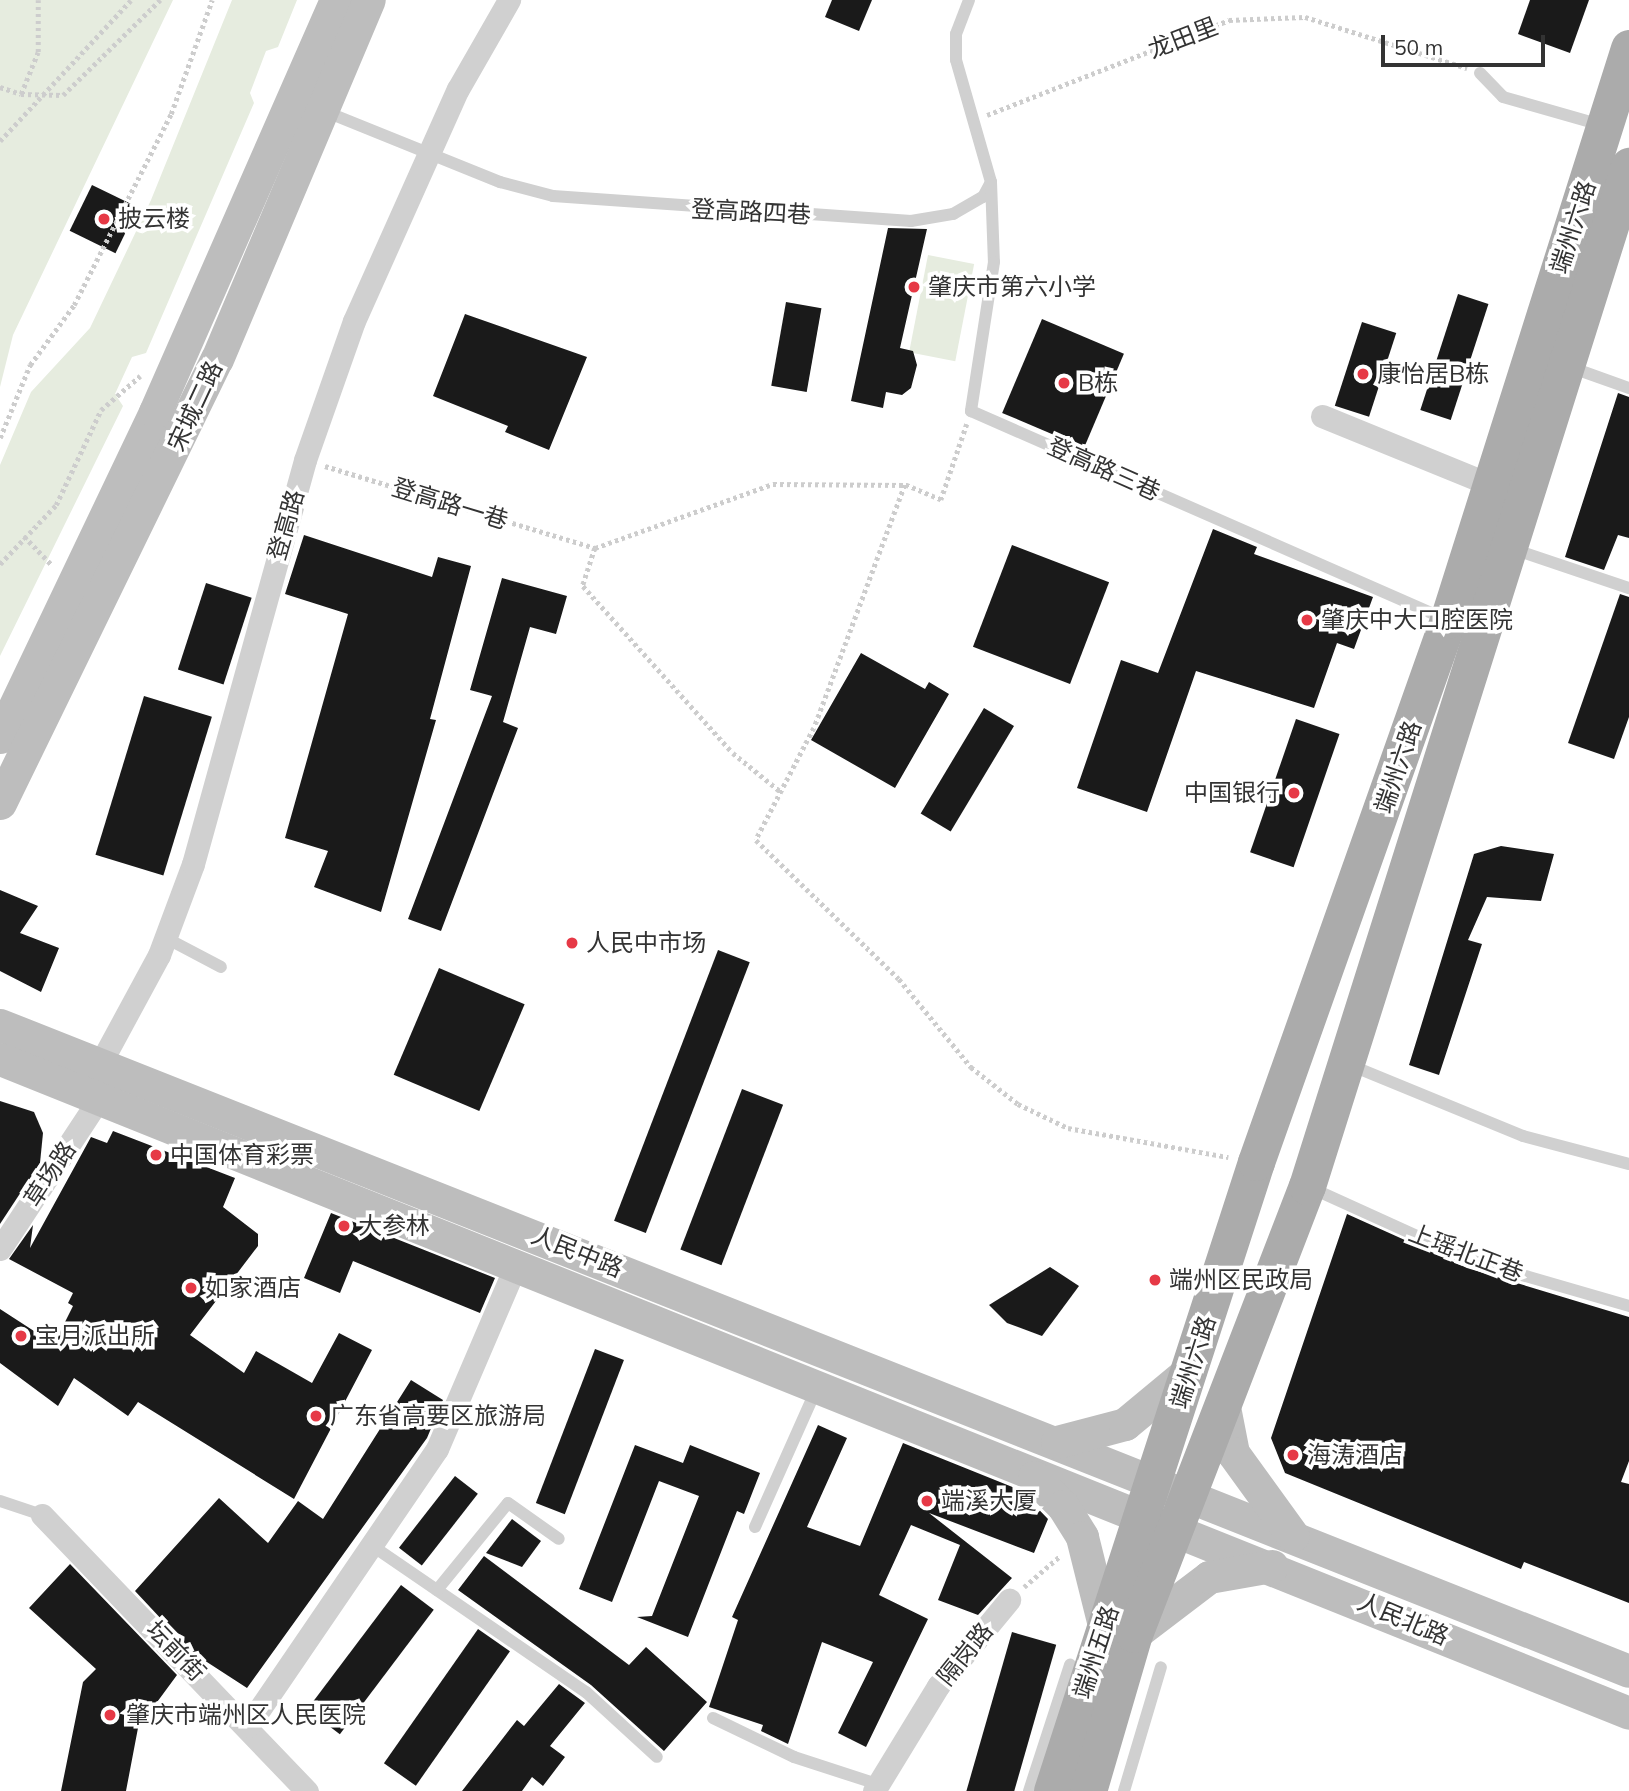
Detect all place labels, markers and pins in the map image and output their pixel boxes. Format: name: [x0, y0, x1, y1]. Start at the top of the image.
place label: 披云楼: [118, 205, 190, 233]
marker: 披云楼: [96, 211, 112, 227]
place label: 肇庆市第六小学: [928, 273, 1096, 301]
marker: 肇庆市第六小学: [906, 279, 922, 295]
place label: 康怡居B栋: [1377, 360, 1489, 388]
marker: 康怡居B栋: [1355, 366, 1371, 382]
place label: B栋: [1078, 369, 1118, 397]
marker: B栋: [1056, 375, 1072, 391]
place label: 肇庆中大口腔医院: [1321, 606, 1513, 634]
marker: 肇庆中大口腔医院: [1299, 612, 1315, 628]
place label: 中国银行: [1184, 779, 1280, 807]
marker: 中国银行: [1286, 785, 1302, 801]
place label: 人民中市场: [586, 929, 706, 957]
marker: 人民中市场: [564, 935, 580, 951]
place label: 中国体育彩票: [170, 1141, 314, 1169]
marker: 中国体育彩票: [148, 1147, 164, 1163]
place label: 大参林: [358, 1212, 430, 1240]
marker: 大参林: [336, 1218, 352, 1234]
place label: 端州区民政局: [1169, 1266, 1313, 1294]
marker: 端州区民政局: [1147, 1272, 1163, 1288]
place label: 如家酒店: [205, 1274, 301, 1302]
marker: 如家酒店: [183, 1280, 199, 1296]
place label: 宝月派出所: [35, 1322, 155, 1350]
marker: 宝月派出所: [13, 1328, 29, 1344]
place label: 广东省高要区旅游局: [330, 1402, 546, 1430]
marker: 广东省高要区旅游局: [308, 1408, 324, 1424]
place label: 海涛酒店: [1307, 1441, 1403, 1469]
marker: 海涛酒店: [1285, 1447, 1301, 1463]
place label: 端溪大厦: [941, 1487, 1037, 1515]
marker: 端溪大厦: [919, 1493, 935, 1509]
place label: 肇庆市端州区人民医院: [126, 1701, 366, 1729]
marker: 肇庆市端州区人民医院: [100, 1705, 120, 1725]

